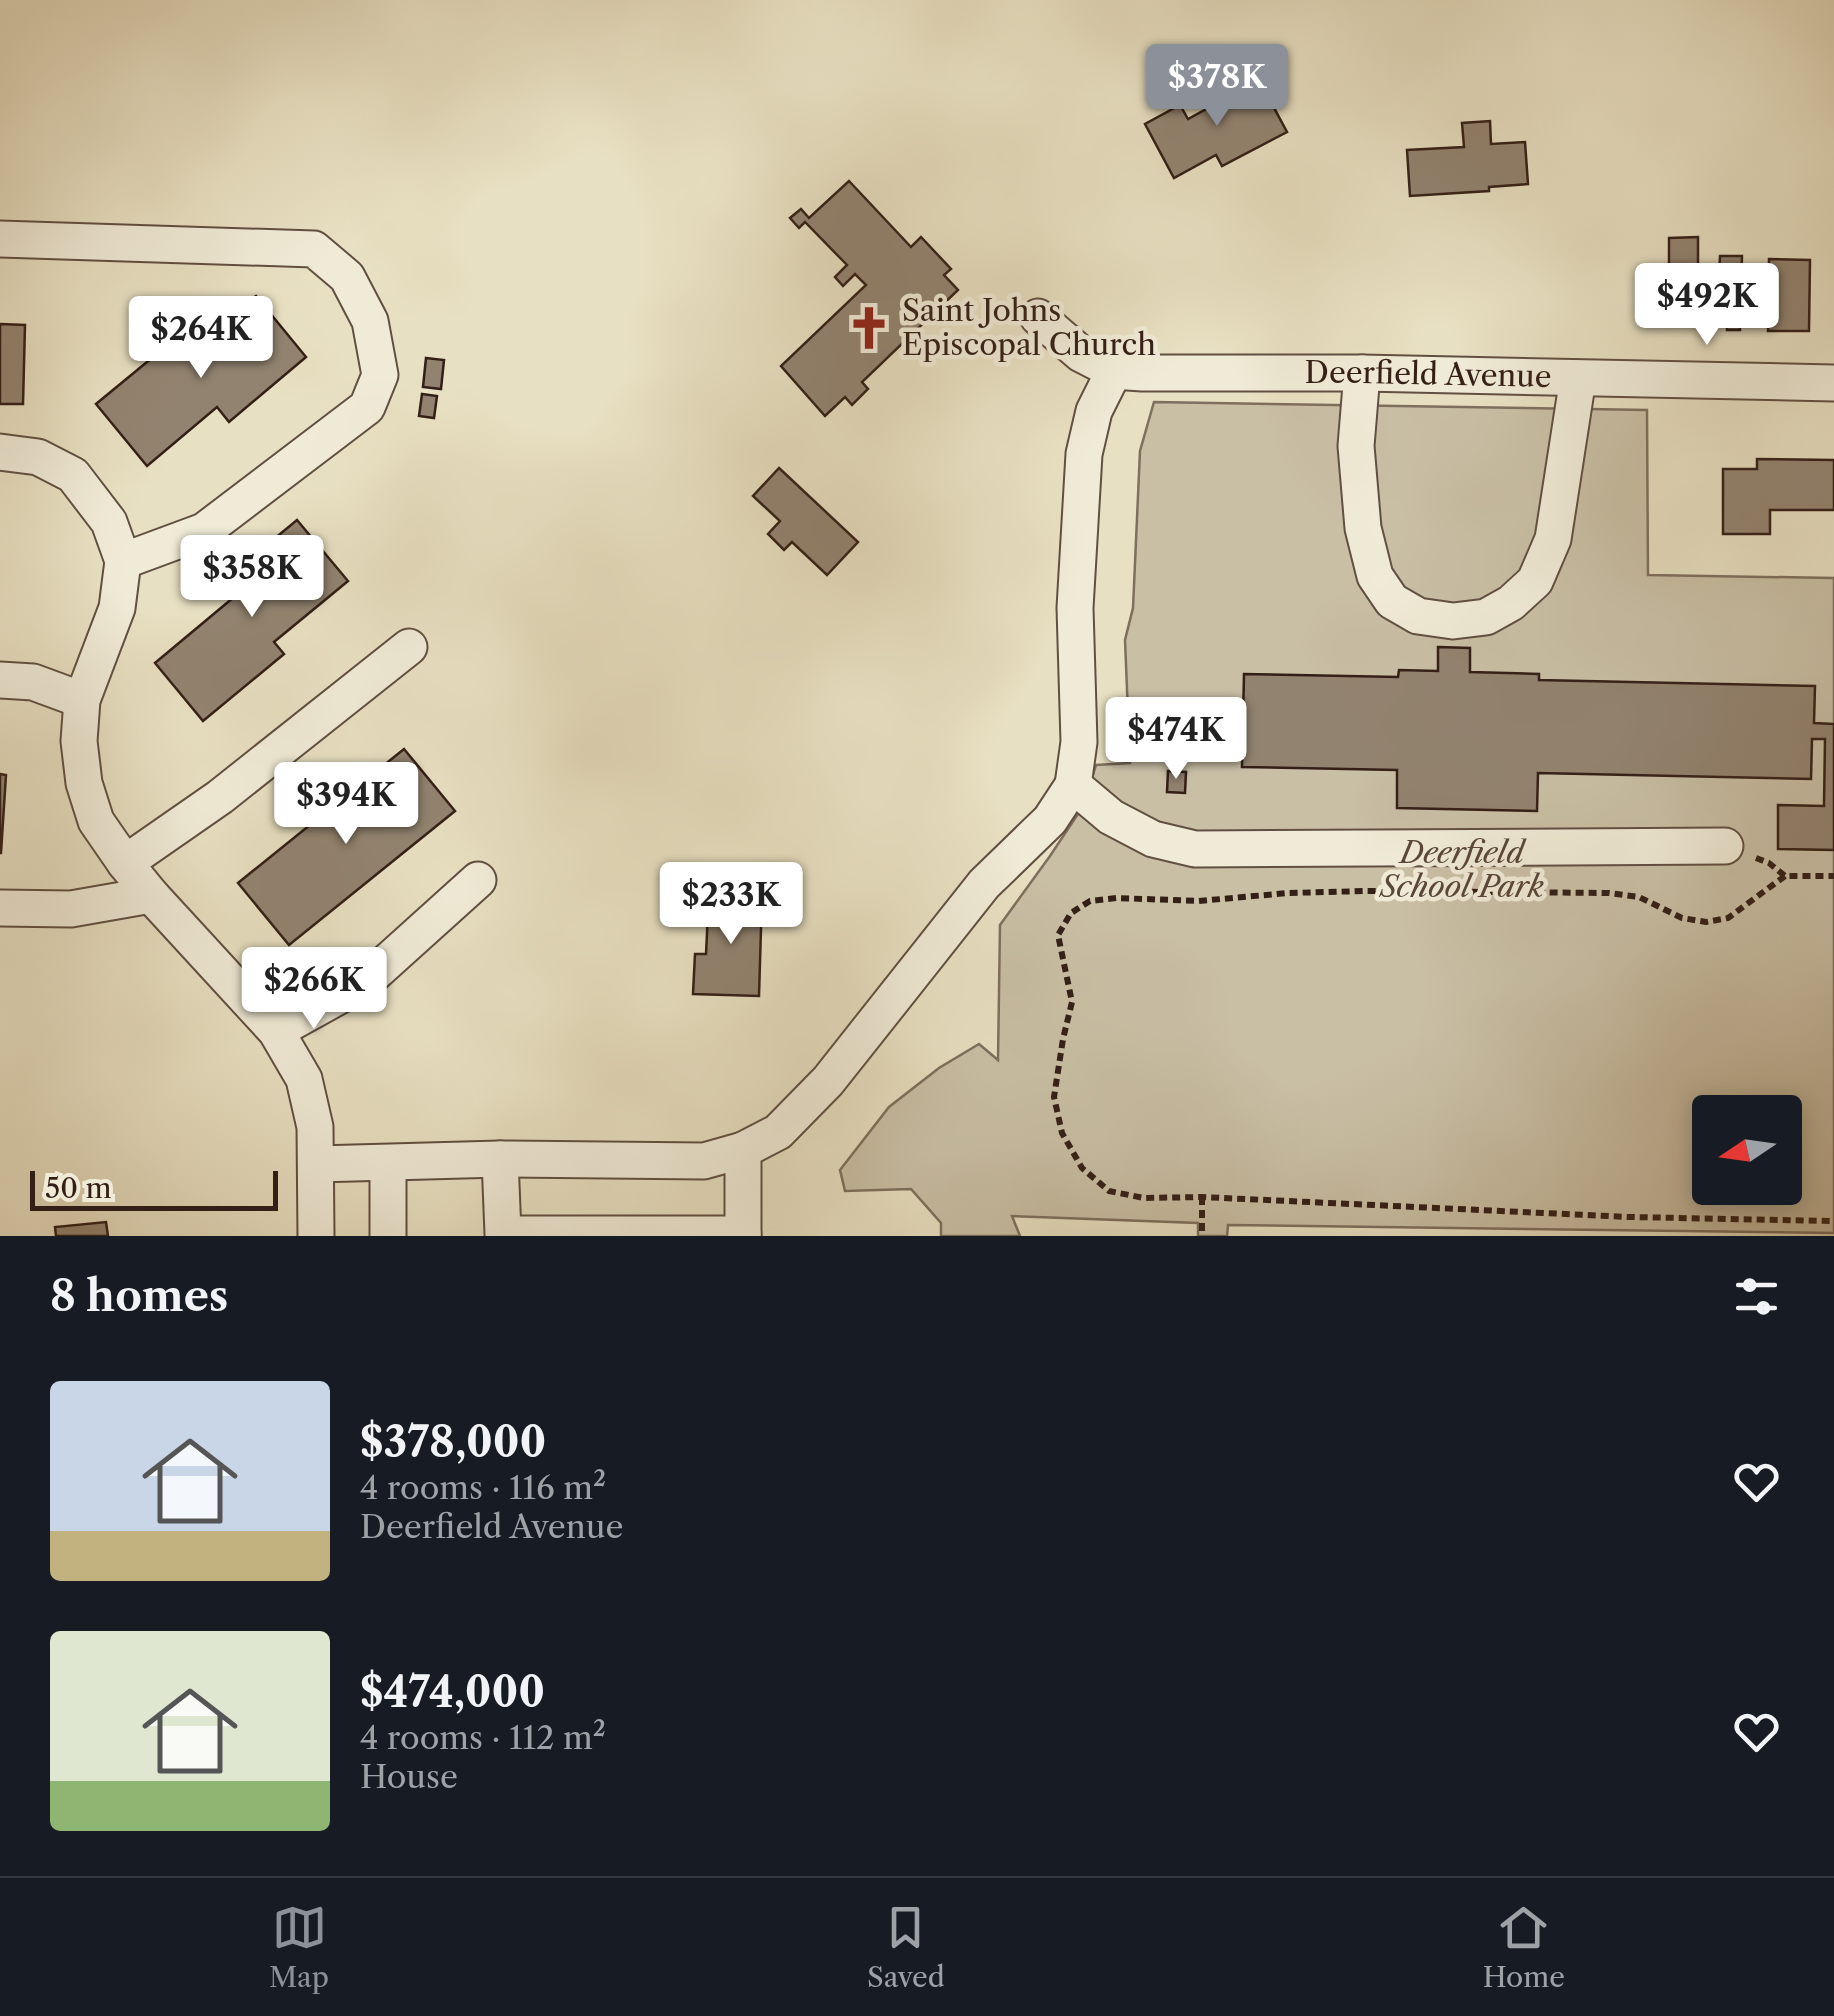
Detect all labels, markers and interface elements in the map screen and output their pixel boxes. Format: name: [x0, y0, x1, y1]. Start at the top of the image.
pin: $378K: [1147, 44, 1287, 129]
text: $378K: [1168, 57, 1266, 96]
pin: $492K: [1637, 263, 1777, 348]
text: $492K: [1657, 276, 1757, 315]
place label: Saint Johns Episcopal Church: [902, 292, 1156, 363]
pin: $264K: [131, 296, 271, 381]
church icon: Saint Johns Episcopal Church: [845, 304, 893, 352]
text: $264K: [151, 309, 251, 348]
street label: Deerfield Avenue: [1305, 354, 1552, 395]
pin: $358K: [182, 535, 322, 620]
text: $358K: [203, 548, 301, 587]
pin: $474K: [1106, 697, 1246, 782]
text: $474K: [1128, 710, 1225, 749]
pin: $394K: [276, 762, 416, 847]
text: $394K: [296, 775, 396, 814]
park label: Deerfield School Park: [1378, 834, 1544, 905]
pin: $233K: [661, 862, 801, 947]
text: $233K: [682, 875, 780, 914]
pin: $266K: [244, 947, 384, 1032]
text: $266K: [264, 960, 364, 999]
north arrow: [1692, 1095, 1802, 1205]
map controls: [1692, 1095, 1802, 1205]
scale bar: [30, 1166, 278, 1210]
text: 50 m: [45, 1171, 112, 1205]
icon: filters: [1729, 1269, 1784, 1324]
text: 8 homes: [50, 1270, 228, 1322]
text: $378,000: [360, 1416, 546, 1468]
icon: home: [130, 1421, 250, 1541]
icon: heart: [1729, 1454, 1784, 1509]
text: 4 rooms · 116 m²: [360, 1468, 606, 1507]
text: Deerfield Avenue: [360, 1507, 623, 1546]
text: $474,000: [360, 1666, 545, 1718]
icon: home: [130, 1671, 250, 1791]
icon: heart: [1729, 1704, 1784, 1759]
text: 4 rooms · 112 m²: [360, 1718, 606, 1757]
text: House: [360, 1757, 458, 1796]
tab: Map: [269, 1900, 329, 1994]
tab: Saved: [867, 1900, 945, 1994]
tab: Home: [1483, 1900, 1565, 1994]

